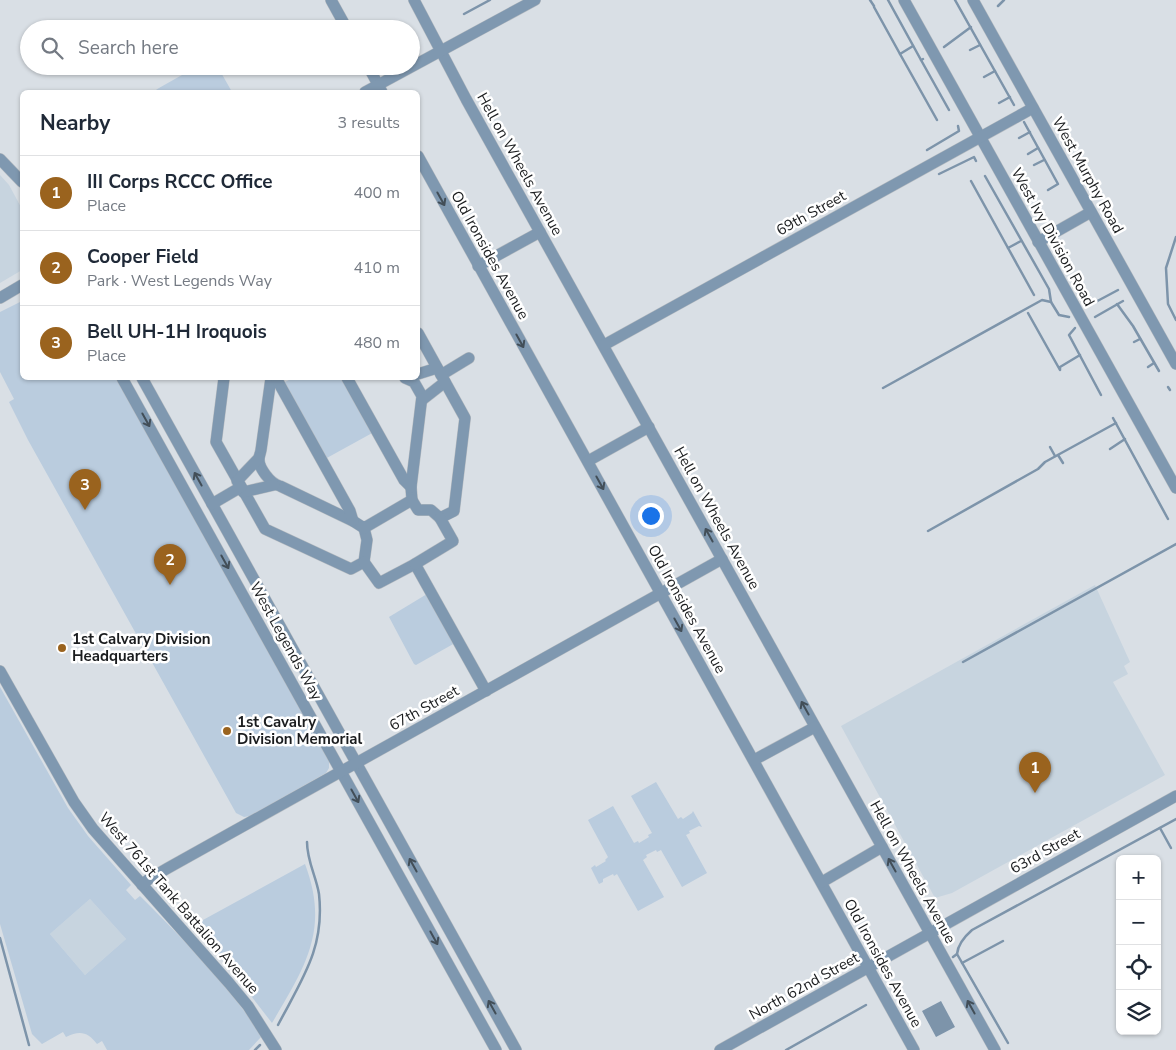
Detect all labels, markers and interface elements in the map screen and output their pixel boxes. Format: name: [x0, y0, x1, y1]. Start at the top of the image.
search box: [20, 20, 420, 75]
icon: search: [38, 34, 66, 62]
text: Search here: [78, 35, 179, 61]
street label: Hell on Wheels Avenue: [472, 89, 568, 239]
text: Nearby: [40, 109, 110, 137]
text: 3 results: [338, 112, 400, 134]
street label: West Murphy Road: [1048, 113, 1128, 237]
street label: West Ivy Division Road: [1007, 164, 1099, 310]
text: III Corps RCCC Office: [87, 169, 273, 195]
text: 1: [51, 182, 61, 204]
text: 400 m: [353, 182, 400, 204]
street label: 69th Street: [773, 185, 850, 240]
street label: Old Ironsides Avenue: [446, 187, 534, 323]
one-way arrow: [436, 191, 446, 206]
text: Place: [87, 195, 126, 217]
text: Cooper Field: [87, 244, 199, 270]
text: 2: [51, 257, 61, 279]
text: 410 m: [353, 257, 400, 279]
text: Park · West Legends Way: [87, 270, 272, 292]
text: Bell UH-1H Iroquois: [87, 319, 267, 345]
text: 3: [51, 332, 61, 354]
text: 480 m: [353, 332, 400, 354]
one-way arrow: [516, 333, 526, 347]
text: Place: [87, 345, 126, 367]
one-way arrow: [141, 412, 151, 427]
street label: Hell on Wheels Avenue: [669, 443, 765, 593]
pin: 3: [69, 469, 101, 510]
one-way arrow: [193, 471, 203, 486]
one-way arrow: [595, 475, 605, 489]
your location: [638, 503, 664, 529]
one-way arrow: [704, 528, 714, 543]
street label: Old Ironsides Avenue: [643, 541, 731, 677]
pin: 2: [154, 544, 186, 585]
one-way arrow: [220, 554, 230, 569]
street label: West Legends Way: [245, 578, 327, 704]
one-way arrow: [674, 617, 684, 631]
place label: 1st Calvary Division Headquarters: [72, 629, 211, 666]
marker: 1st Calvary Division Headquarters: [56, 642, 68, 654]
street label: 67th Street: [386, 680, 463, 735]
one-way arrow: [800, 701, 809, 716]
place label: 1st Cavalry Division Memorial: [237, 712, 362, 749]
marker: 1st Cavalry Division Memorial: [221, 725, 233, 737]
pin: 1: [1019, 752, 1051, 793]
one-way arrow: [350, 788, 360, 803]
street label: Hell on Wheels Avenue: [865, 797, 961, 947]
street label: West 761st Tank Battalion Avenue: [94, 808, 264, 998]
street label: 63rd Street: [1007, 823, 1084, 878]
map controls: [1116, 855, 1161, 1035]
button: +: [1116, 855, 1161, 900]
one-way arrow: [408, 858, 418, 873]
one-way arrow: [887, 858, 897, 873]
street label: Old Ironsides Avenue: [839, 895, 927, 1031]
button: −: [1116, 900, 1161, 945]
one-way arrow: [429, 930, 439, 944]
button: locate: [1116, 945, 1161, 990]
street label: North 62nd Street: [745, 947, 863, 1025]
button: layers: [1116, 990, 1161, 1035]
one-way arrow: [487, 1000, 497, 1015]
one-way arrow: [966, 1000, 976, 1015]

